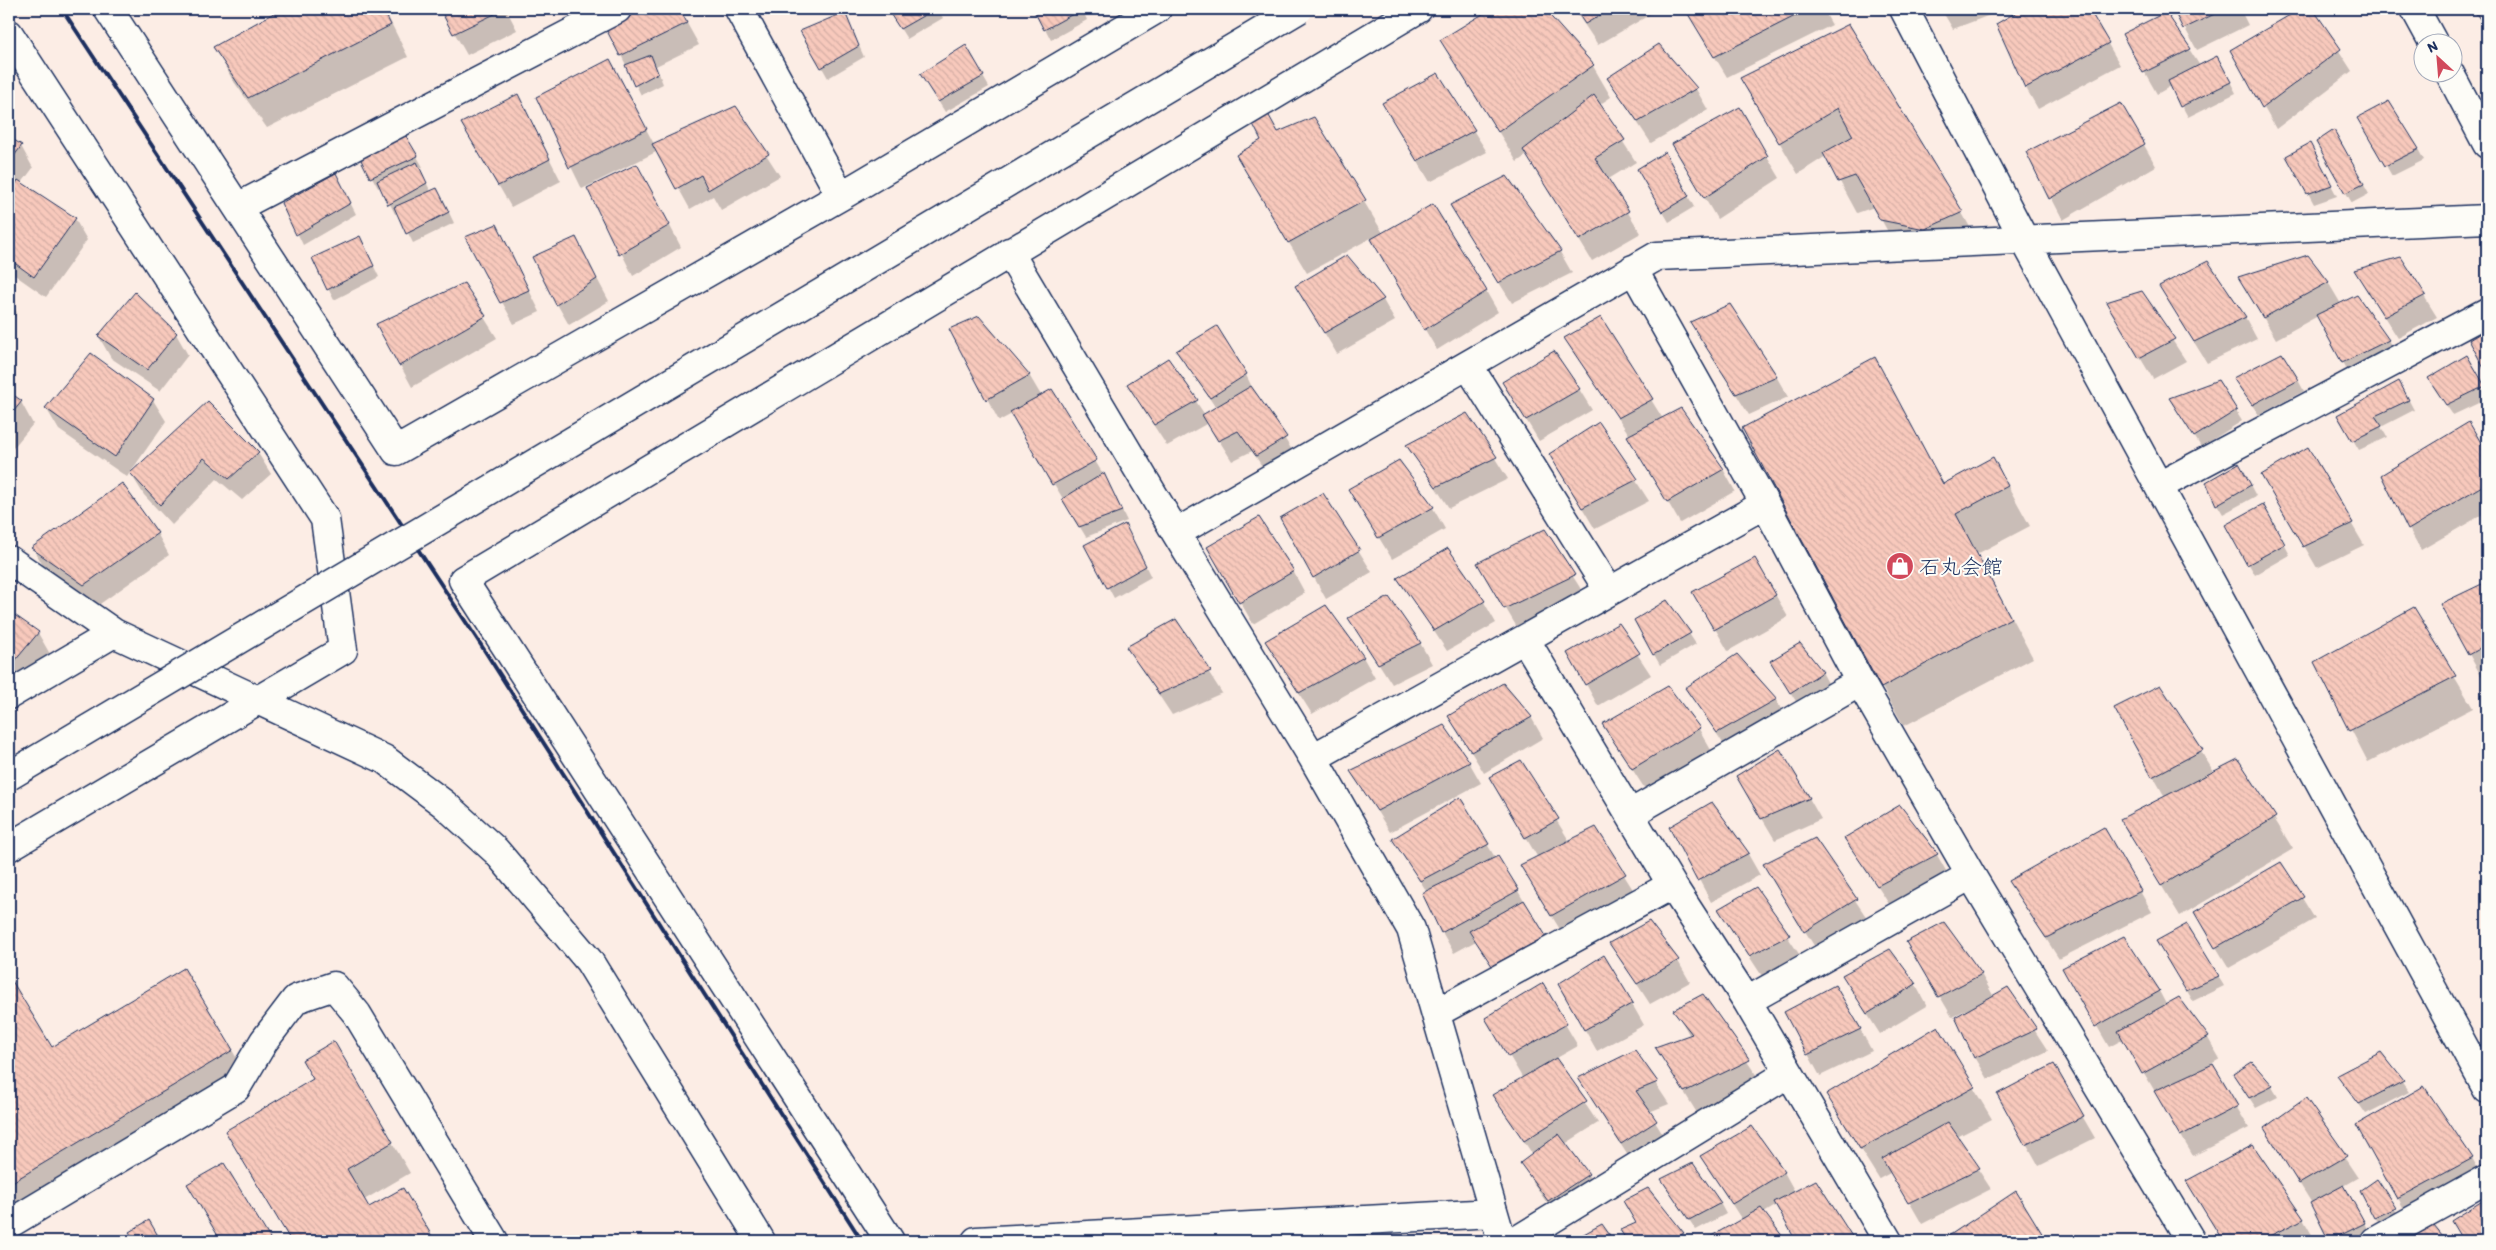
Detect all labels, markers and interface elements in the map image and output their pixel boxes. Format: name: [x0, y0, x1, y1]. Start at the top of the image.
north arrow: [2414, 32, 2464, 82]
text: N: [2425, 37, 2440, 56]
shop icon: 石丸会館: [1885, 551, 1915, 581]
place label: 石丸会館: [1919, 554, 2003, 579]

